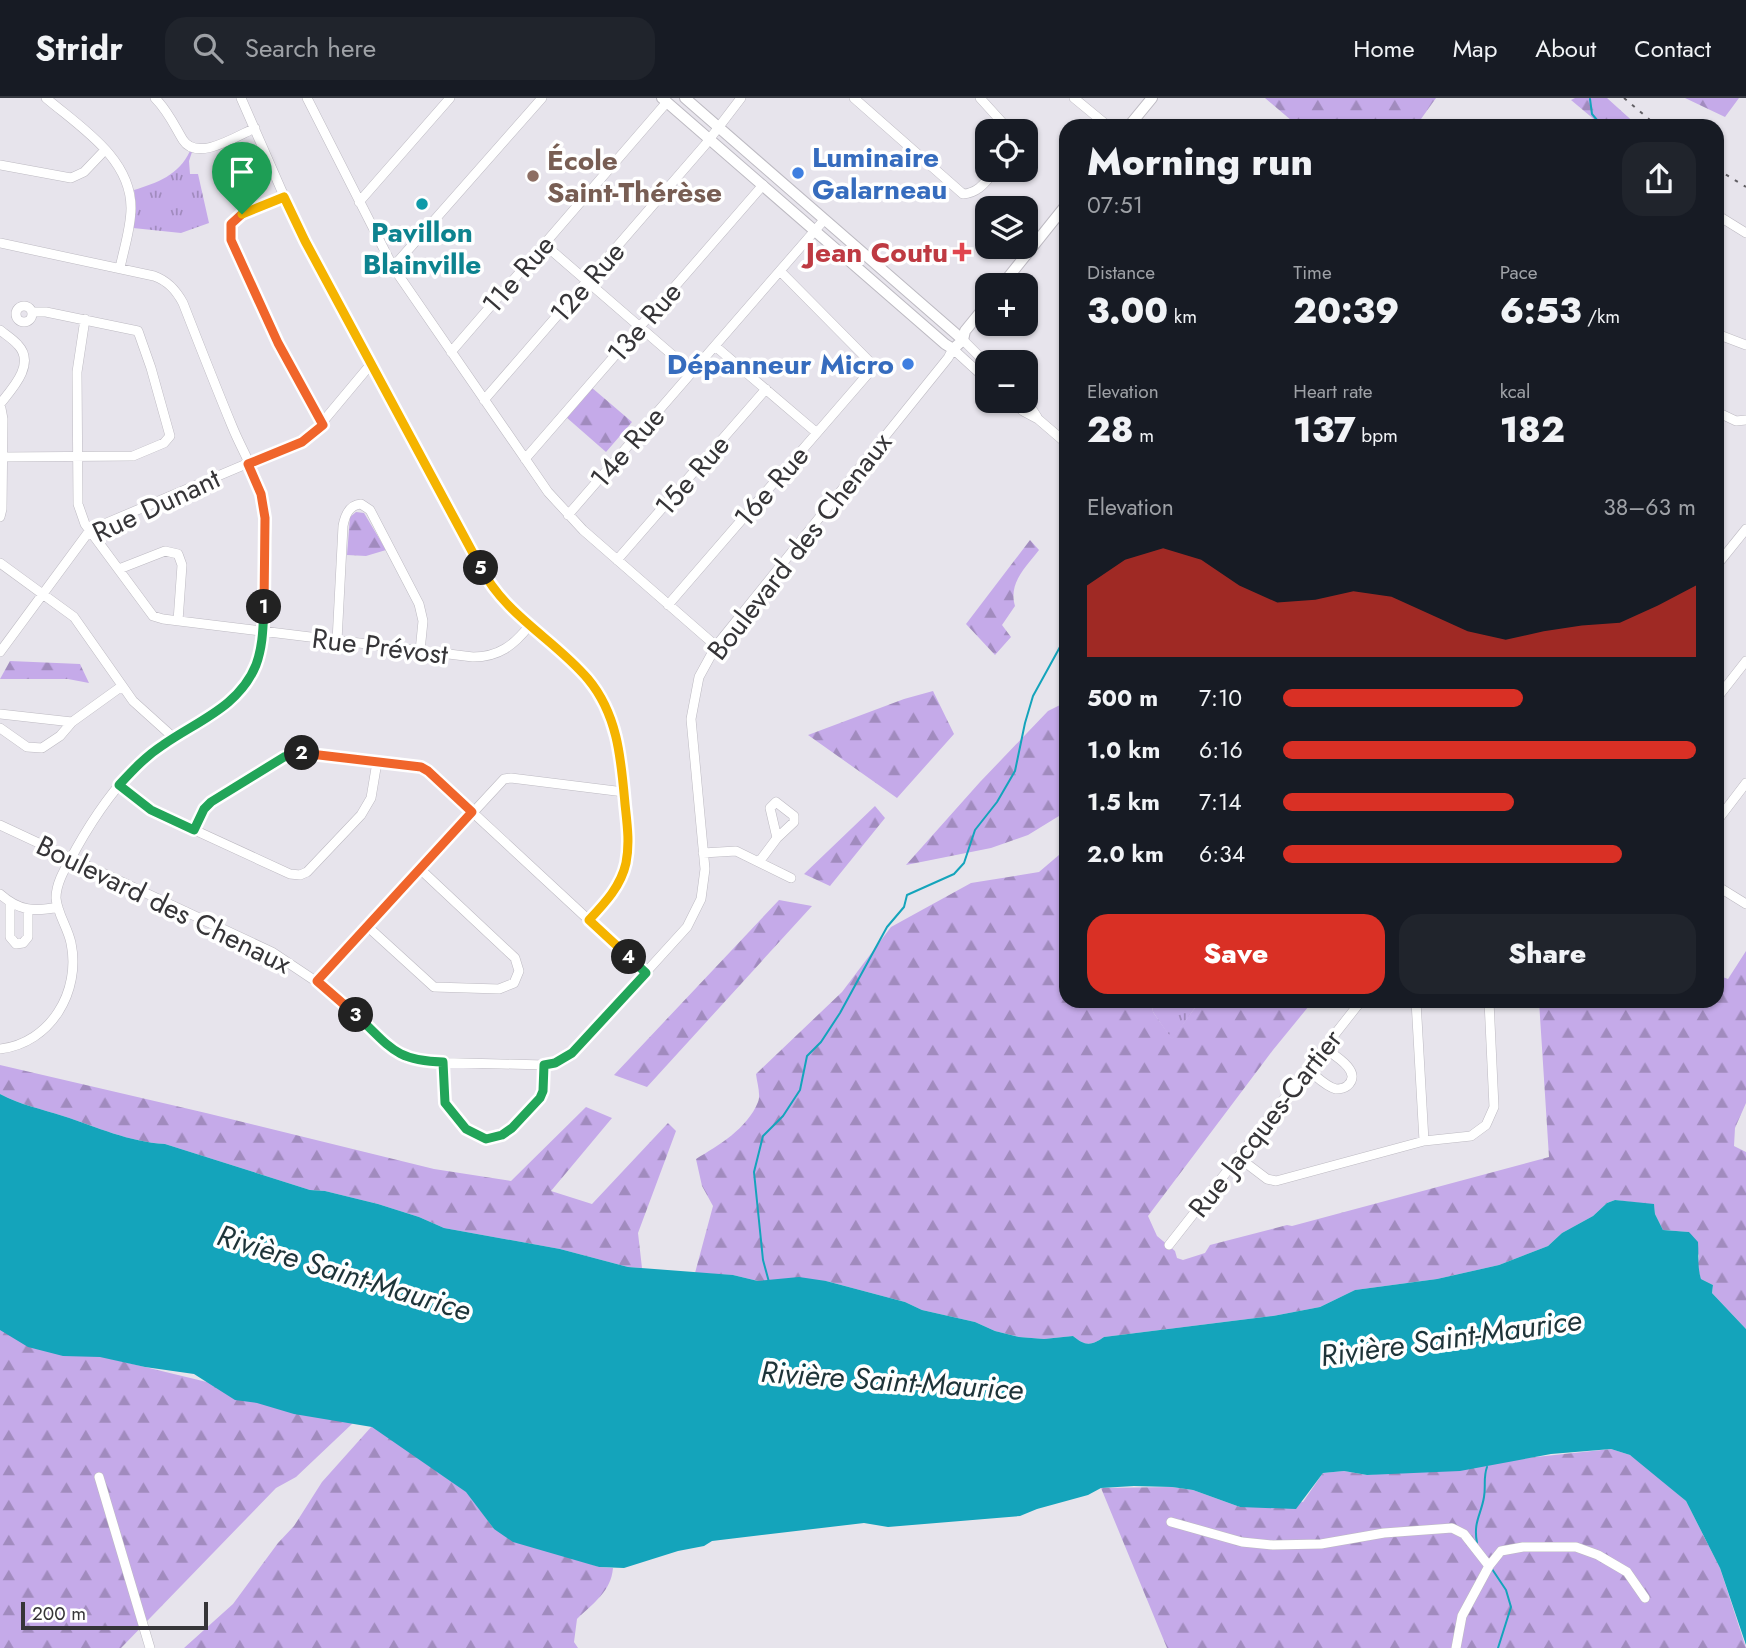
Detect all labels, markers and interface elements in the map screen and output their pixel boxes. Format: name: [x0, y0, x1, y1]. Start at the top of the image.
search box: [165, 17, 655, 80]
text: Stridr: [35, 25, 123, 72]
icon: search: [189, 29, 227, 67]
text: Search here: [245, 29, 376, 67]
text: Home: [1353, 31, 1415, 66]
text: Map: [1453, 31, 1497, 66]
text: About: [1535, 31, 1596, 66]
text: Contact: [1634, 31, 1711, 66]
map controls: [975, 119, 1038, 413]
button: locate: [975, 119, 1038, 182]
text: Morning run: [1087, 134, 1313, 189]
place label: Luminaire Galarneau: [812, 137, 947, 210]
place label: École Saint-Thérèse: [547, 140, 722, 213]
pin: [212, 142, 272, 214]
button: share: [1622, 142, 1696, 216]
icon: arrive: [223, 153, 261, 191]
marker: Luminaire Galarneau: [790, 165, 806, 181]
marker: École Saint-Thérèse: [525, 168, 541, 184]
text: 07:51: [1087, 188, 1143, 222]
marker: Pavillon Blainville: [414, 196, 430, 212]
button: layers: [975, 196, 1038, 259]
place label: Pavillon Blainville: [363, 212, 481, 285]
street label: 11e Rue: [472, 226, 564, 323]
place label: Jean Coutu: [801, 232, 948, 273]
street label: 12e Rue: [540, 233, 634, 332]
marker: Jean Coutu: [954, 244, 970, 260]
text: Distance: [1087, 259, 1155, 286]
text: Time: [1293, 259, 1332, 286]
text: Pace: [1500, 259, 1538, 286]
street label: 13e Rue: [598, 273, 691, 372]
button: +: [975, 273, 1038, 336]
text: 3.00: [1087, 286, 1168, 336]
text: 20:39: [1293, 286, 1399, 336]
text: 6:53: [1500, 286, 1582, 336]
text: km: [1168, 303, 1197, 330]
text: /km: [1582, 303, 1620, 330]
place label: Dépanneur Micro: [667, 344, 894, 385]
button: −: [975, 350, 1038, 413]
marker: Dépanneur Micro: [900, 356, 916, 372]
text: Elevation: [1087, 378, 1159, 405]
text: Heart rate: [1293, 378, 1373, 405]
text: kcal: [1500, 378, 1530, 405]
street label: 14e Rue: [580, 397, 675, 497]
text: 28: [1087, 405, 1134, 455]
text: 137: [1293, 405, 1356, 455]
text: 182: [1500, 405, 1565, 455]
text: m: [1134, 422, 1154, 449]
text: bpm: [1356, 422, 1398, 449]
street label: Boulevard des Chenaux: [697, 424, 902, 669]
street label: 15e Rue: [645, 426, 739, 525]
street label: 16e Rue: [724, 437, 818, 536]
street label: Rue Dunant: [86, 458, 227, 553]
text: Elevation: [1087, 490, 1174, 524]
text: 38–63 m: [1603, 490, 1696, 524]
pin: 5: [463, 550, 498, 586]
text: 5: [474, 554, 487, 581]
pin: 1: [246, 589, 282, 624]
text: 1: [259, 593, 268, 620]
street label: Rue Prévost: [310, 618, 451, 675]
text: 500 m: [1087, 681, 1158, 715]
text: 7:10: [1199, 681, 1242, 715]
text: 1.0 km: [1087, 733, 1160, 767]
text: 6:16: [1199, 733, 1243, 767]
pin: 2: [284, 736, 320, 770]
text: 2: [295, 739, 308, 766]
text: 1.5 km: [1087, 785, 1160, 819]
text: 7:14: [1199, 785, 1242, 819]
street label: Boulevard des Chenaux: [29, 825, 298, 984]
text: 2.0 km: [1087, 837, 1164, 871]
text: 6:34: [1199, 837, 1245, 871]
button: Save: [1087, 914, 1385, 994]
button: Share: [1399, 914, 1696, 994]
pin: 4: [612, 940, 646, 974]
text: 4: [622, 943, 635, 970]
pin: 3: [338, 998, 374, 1032]
text: 3: [350, 1001, 361, 1028]
street label: Rue Jacques-Cartier: [1179, 1020, 1352, 1226]
water label: Rivière Saint-Maurice: [212, 1213, 476, 1332]
water label: Rivière Saint-Maurice: [1318, 1298, 1584, 1377]
water label: Rivière Saint-Maurice: [759, 1350, 1025, 1411]
scale bar: [21, 1599, 208, 1631]
text: 200 m: [32, 1600, 86, 1627]

